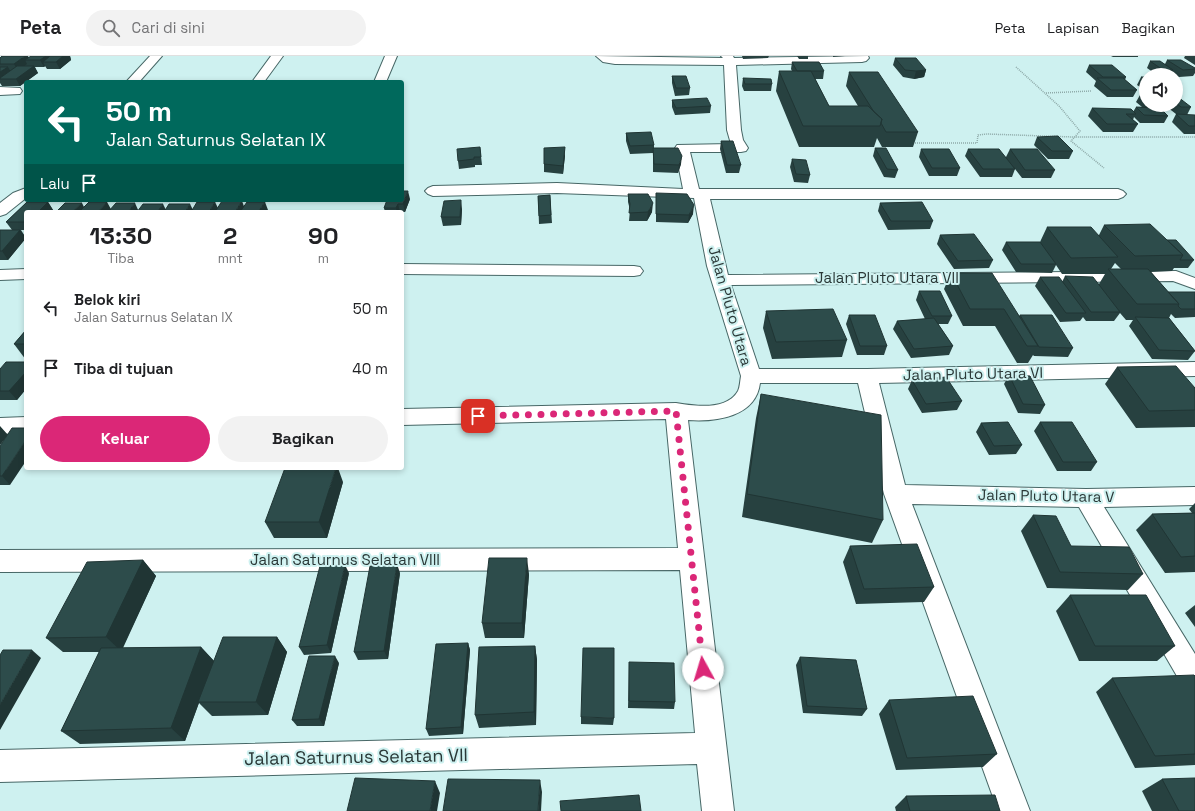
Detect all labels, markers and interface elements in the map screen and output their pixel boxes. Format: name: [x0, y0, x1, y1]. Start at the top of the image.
search box: [86, 10, 366, 46]
text: Peta: [20, 15, 62, 40]
icon: search: [100, 17, 122, 39]
text: Cari di sini: [132, 18, 205, 37]
text: Peta: [995, 19, 1025, 37]
text: Lapisan: [1047, 19, 1099, 37]
text: Bagikan: [1121, 19, 1175, 37]
map controls: [1139, 68, 1183, 112]
button: sound: [1139, 68, 1183, 112]
text: 50 m: [106, 93, 172, 129]
icon: left: [40, 96, 92, 148]
text: Jalan Saturnus Selatan IX: [106, 128, 326, 151]
icon: arrive: [78, 172, 100, 194]
text: Lalu: [40, 174, 70, 193]
text: 13:30: [89, 220, 152, 251]
text: 2: [223, 220, 237, 251]
text: 90: [308, 220, 339, 251]
street label: Jalan Pluto Utara: [704, 244, 757, 368]
text: Tiba: [108, 250, 134, 267]
text: mnt: [218, 250, 243, 267]
text: m: [318, 250, 329, 267]
street label: Jalan Pluto Utara VII: [815, 268, 959, 287]
text: Belok kiri: [74, 290, 140, 309]
icon: left: [40, 297, 62, 319]
text: 50 m: [353, 299, 388, 318]
text: Jalan Saturnus Selatan IX: [74, 309, 233, 326]
icon: arrive: [40, 357, 62, 379]
text: Tiba di tujuan: [74, 359, 173, 378]
text: 40 m: [352, 359, 388, 378]
street label: Jalan Pluto Utara VI: [903, 363, 1043, 384]
pin: [461, 399, 495, 433]
icon: arrive: [467, 405, 489, 427]
button: Keluar: [40, 416, 210, 462]
button: Bagikan: [218, 416, 388, 462]
street label: Jalan Pluto Utara V: [978, 485, 1114, 506]
street label: Jalan Saturnus Selatan VIII: [250, 550, 440, 569]
position arrow: [682, 648, 724, 690]
street label: Jalan Saturnus Selatan VII: [244, 743, 468, 770]

